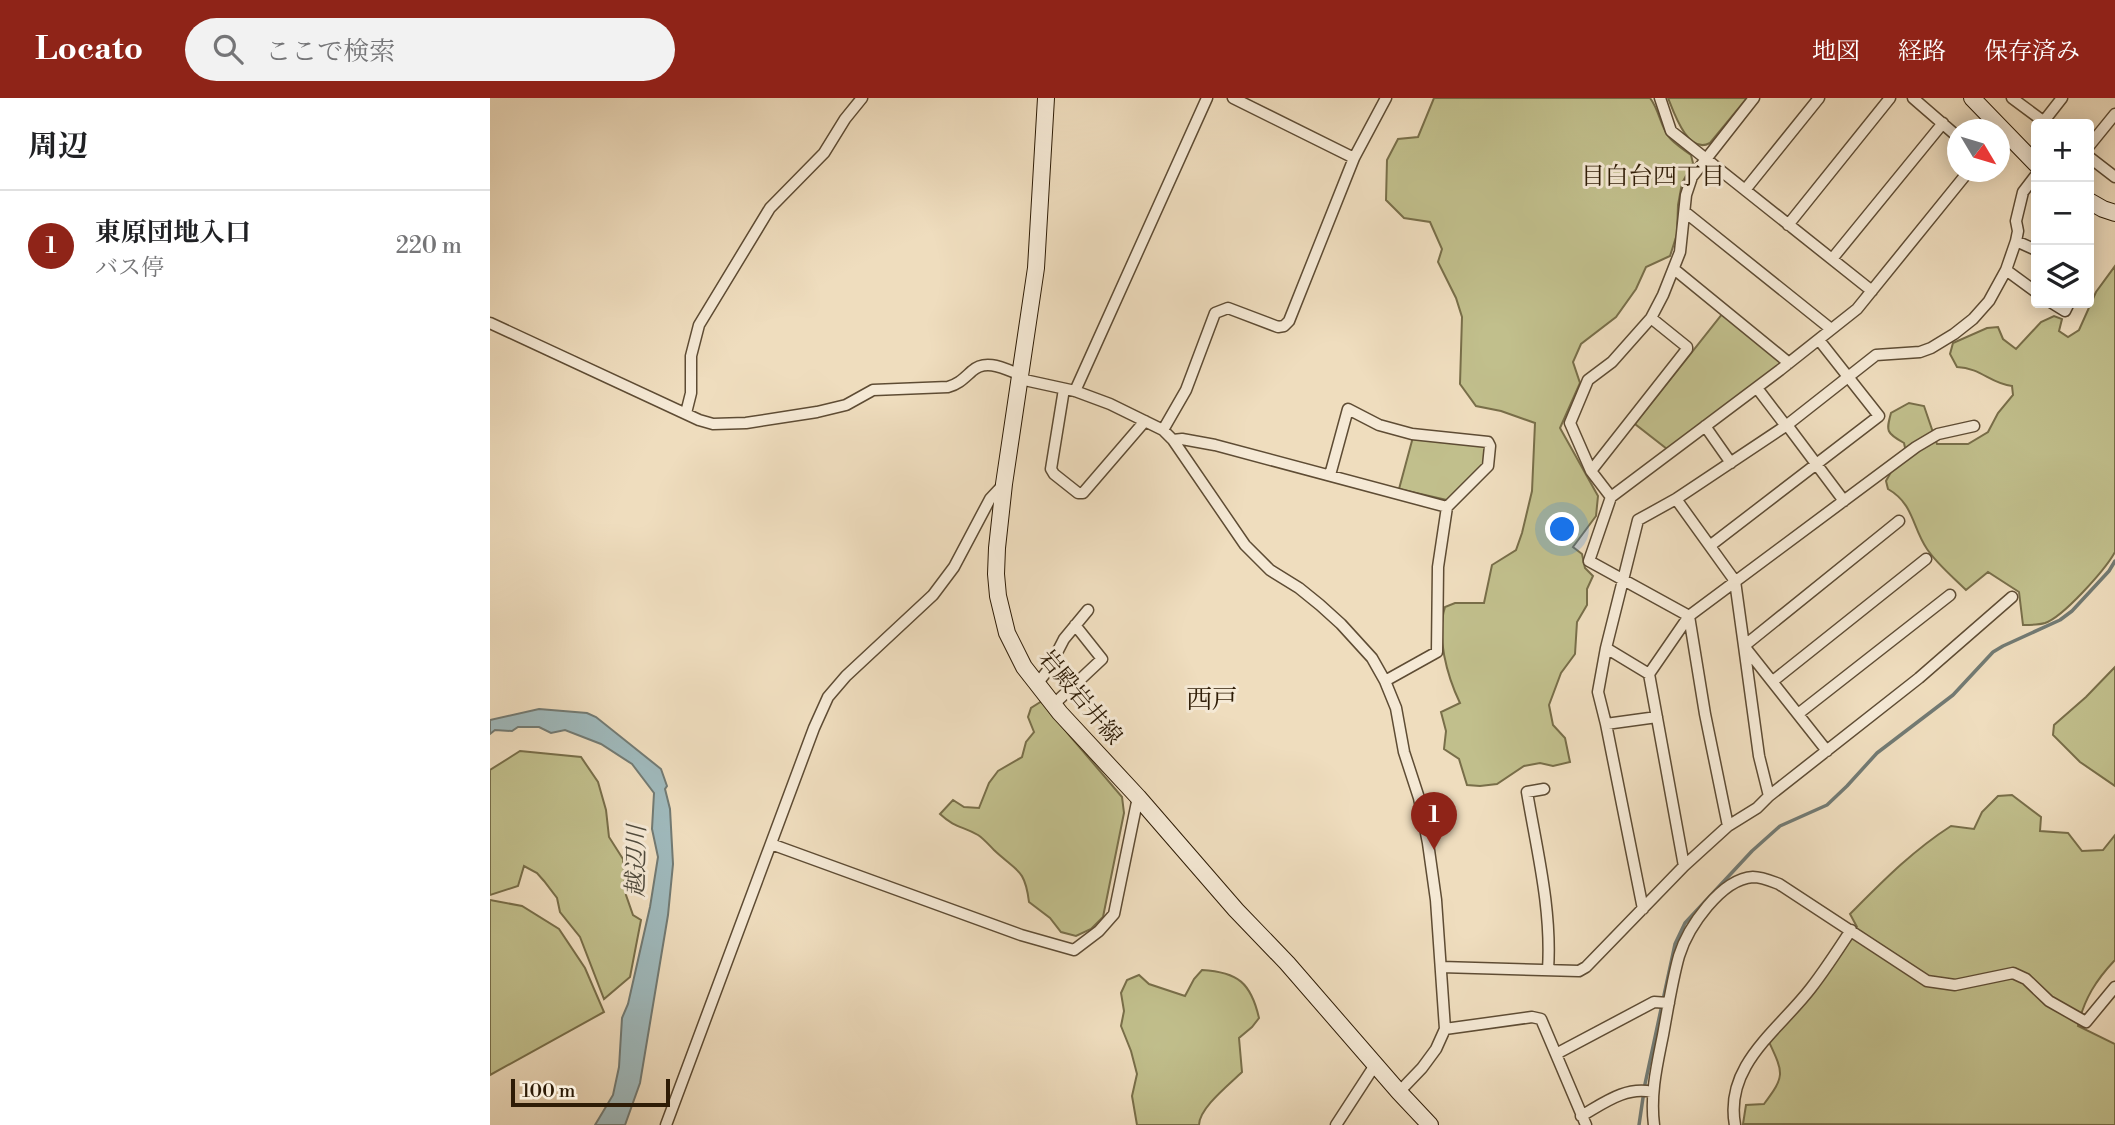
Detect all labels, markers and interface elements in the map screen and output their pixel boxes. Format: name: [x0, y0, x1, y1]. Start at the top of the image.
search box: [185, 18, 675, 81]
text: Locato: [35, 29, 143, 70]
icon: search: [209, 30, 247, 68]
text: ここで検索: [265, 36, 395, 68]
text: 地図: [1812, 37, 1860, 67]
text: 経路: [1898, 37, 1946, 67]
text: 保存済み: [1984, 37, 2080, 67]
north arrow: [1947, 119, 2010, 182]
map controls: [2031, 119, 2094, 308]
button: +: [2031, 119, 2094, 182]
text: 周辺: [28, 128, 88, 166]
district label: 目白台四丁目: [1581, 162, 1725, 192]
button: −: [2031, 182, 2094, 245]
text: 東原団地入口: [95, 217, 251, 249]
text: 1: [45, 232, 57, 260]
text: 220 m: [396, 232, 462, 260]
button: layers: [2031, 245, 2094, 308]
text: バス停: [95, 254, 164, 282]
your location: [1545, 512, 1579, 546]
street label: 岩殿岩井線: [1033, 645, 1128, 751]
district label: 西戸: [1186, 684, 1238, 716]
pin: 1: [1411, 792, 1457, 850]
water label: 越辺川: [621, 822, 653, 897]
scale bar: [511, 1076, 670, 1108]
text: 100 m: [522, 1079, 575, 1103]

